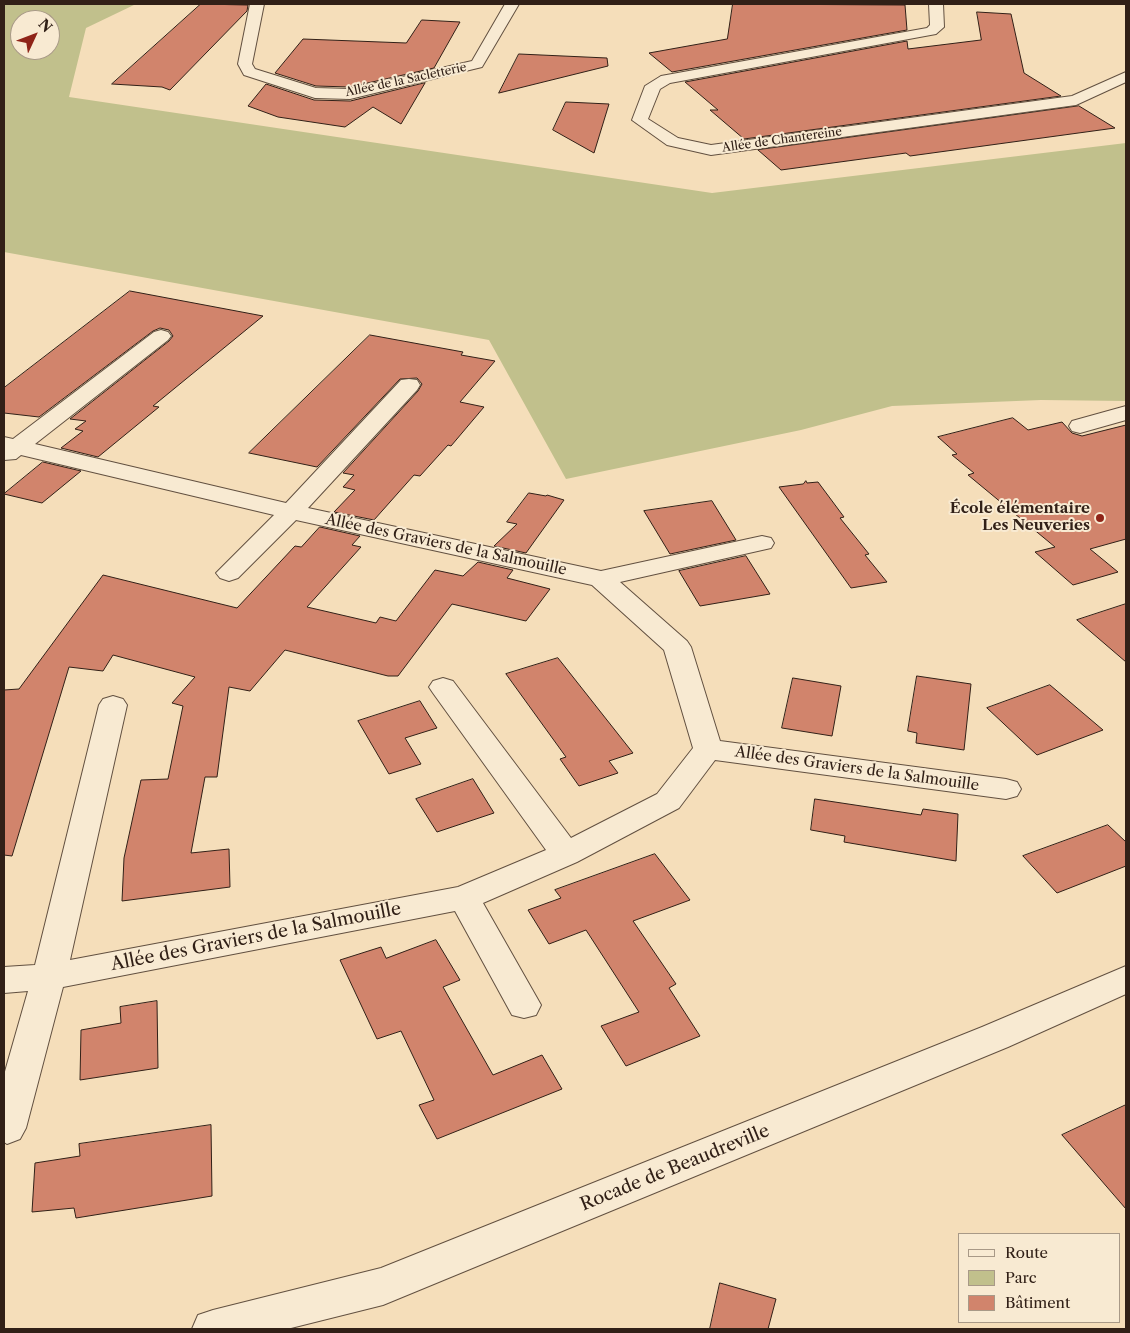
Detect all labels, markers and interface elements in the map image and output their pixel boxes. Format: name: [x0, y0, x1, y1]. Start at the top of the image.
north arrow: [10, 10, 60, 60]
text: N: [35, 15, 56, 36]
street label: Allée de la Sacletterie: [344, 60, 468, 100]
street label: Allée de Chantereine: [721, 124, 843, 156]
place label: École élémentaire Les Neuveries: [950, 500, 1090, 535]
street label: Allée des Graviers de la Salmouille: [324, 511, 568, 579]
marker: École élémentaire Les Neuveries: [1094, 512, 1106, 524]
street label: Allée des Graviers de la Salmouille: [734, 743, 980, 795]
street label: Allée des Graviers de la Salmouille: [109, 898, 403, 976]
street label: Rocade de Beaudreville: [577, 1120, 773, 1216]
legend: [958, 1233, 1120, 1323]
text: Route: [1005, 1243, 1048, 1262]
text: Parc: [1005, 1268, 1037, 1287]
text: Bâtiment: [1005, 1293, 1070, 1312]

